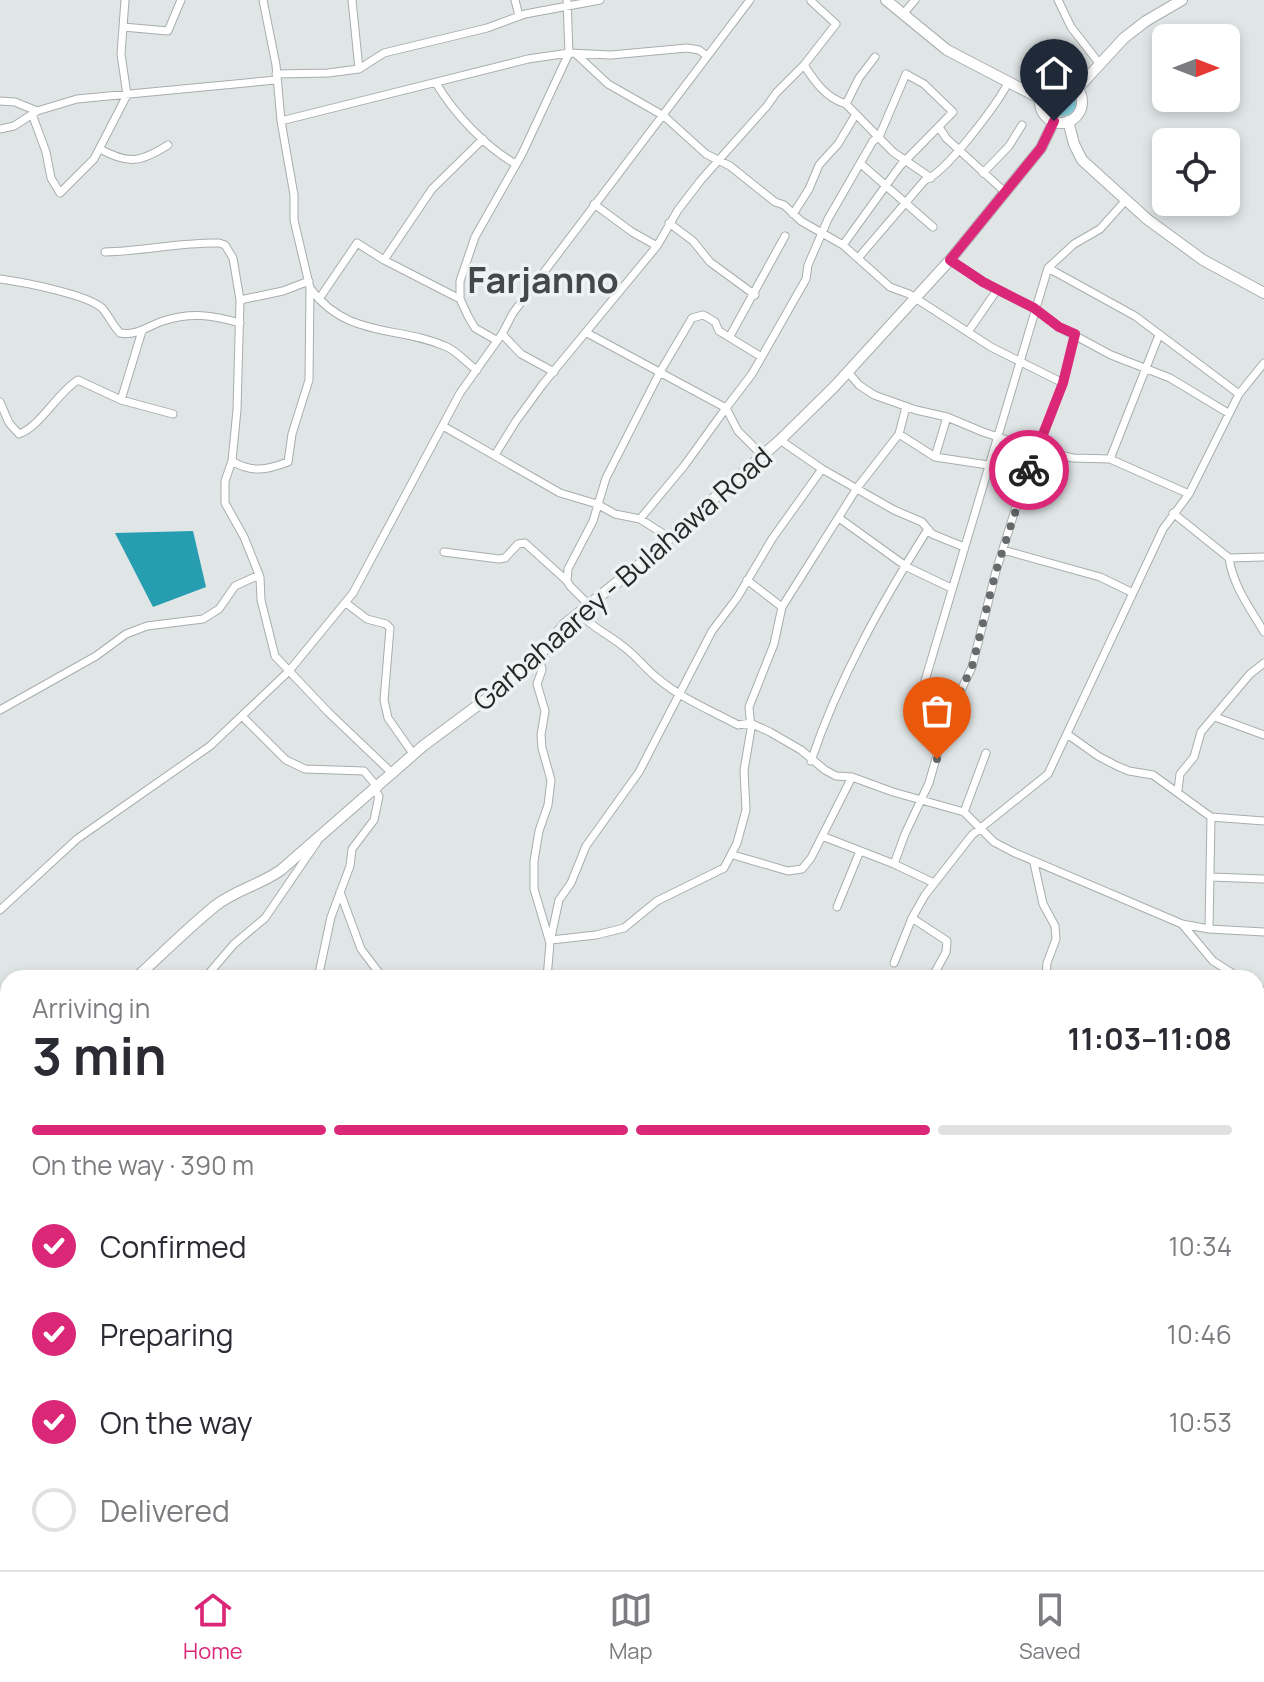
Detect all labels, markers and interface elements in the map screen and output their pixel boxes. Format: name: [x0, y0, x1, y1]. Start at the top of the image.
north arrow: [1152, 24, 1240, 112]
map controls: [1152, 24, 1240, 216]
pin: [1020, 39, 1088, 121]
icon: home: [1032, 51, 1076, 95]
button: locate: [1152, 128, 1240, 216]
district label: Farjanno: [467, 255, 619, 304]
courier: [989, 430, 1069, 510]
street label: Garbahaarey - Bulahawa Road: [464, 438, 780, 718]
icon: bike: [1007, 448, 1051, 492]
pin: [903, 677, 971, 759]
icon: bag: [915, 689, 959, 733]
text: Arriving in: [32, 990, 150, 1026]
text: 11:03–11:08: [1068, 1018, 1232, 1059]
text: 3 min: [32, 1020, 167, 1091]
text: On the way · 390 m: [32, 1147, 254, 1183]
icon: check: [32, 1224, 76, 1268]
text: Confirmed: [100, 1226, 247, 1267]
text: 10:34: [1169, 1228, 1232, 1264]
icon: check: [32, 1312, 76, 1356]
text: Preparing: [100, 1314, 234, 1355]
text: 10:46: [1167, 1316, 1232, 1352]
icon: check: [32, 1400, 76, 1444]
text: On the way: [100, 1402, 253, 1443]
text: 10:53: [1169, 1404, 1232, 1440]
text: Delivered: [100, 1490, 230, 1531]
tab: Home: [183, 1588, 243, 1666]
tab: Map: [609, 1588, 653, 1666]
tab: Saved: [1019, 1588, 1081, 1666]

